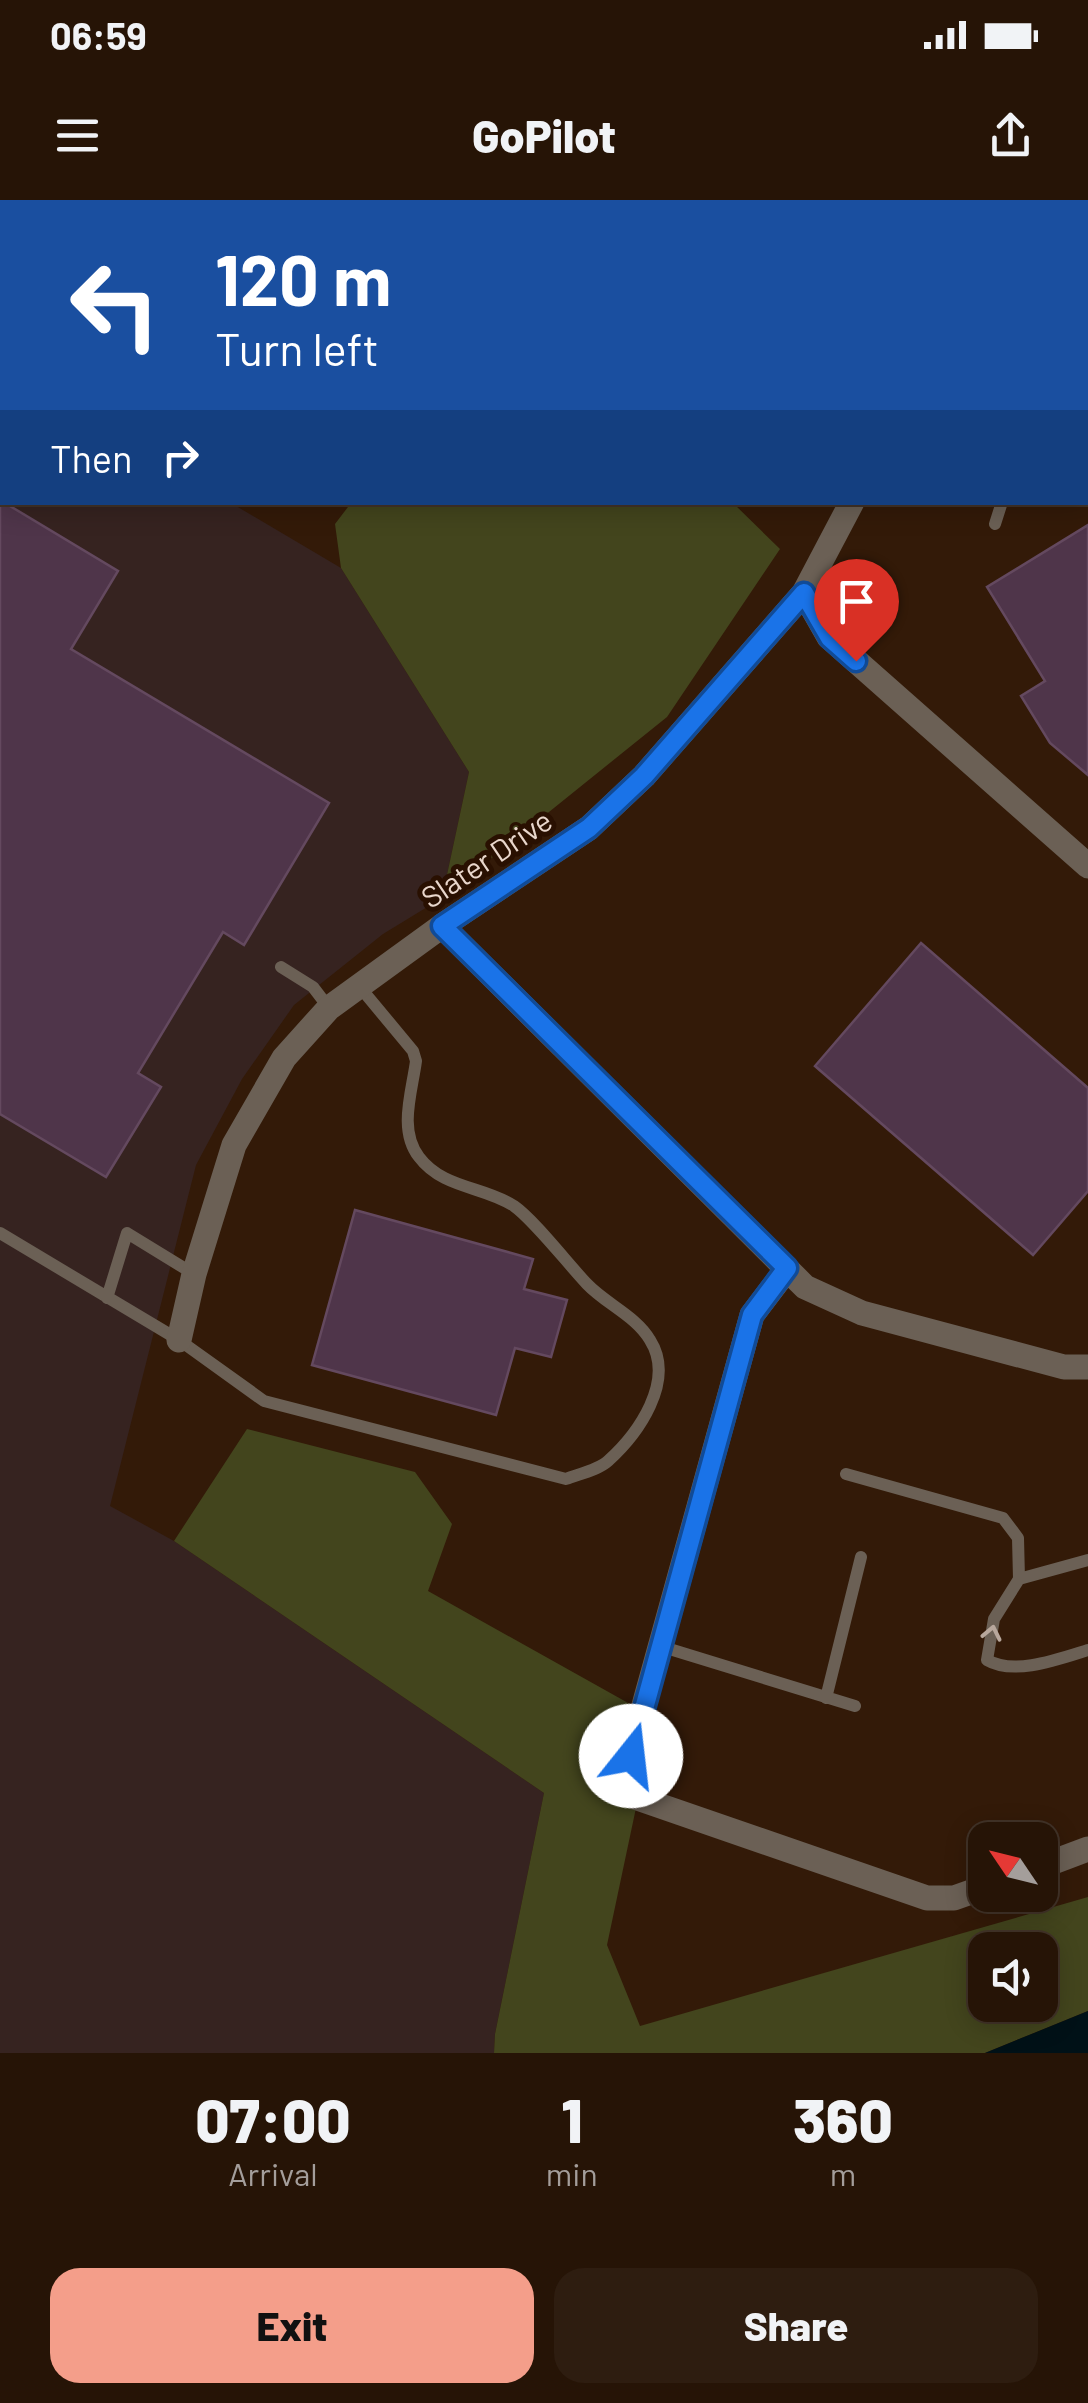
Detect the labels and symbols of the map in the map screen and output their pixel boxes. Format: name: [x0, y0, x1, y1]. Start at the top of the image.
pin: [814, 559, 899, 662]
street label: Slater Drive: [414, 801, 558, 915]
one-way arrow: [981, 1625, 1002, 1642]
position arrow: [579, 1704, 683, 1808]
north arrow: [968, 1822, 1058, 1912]

